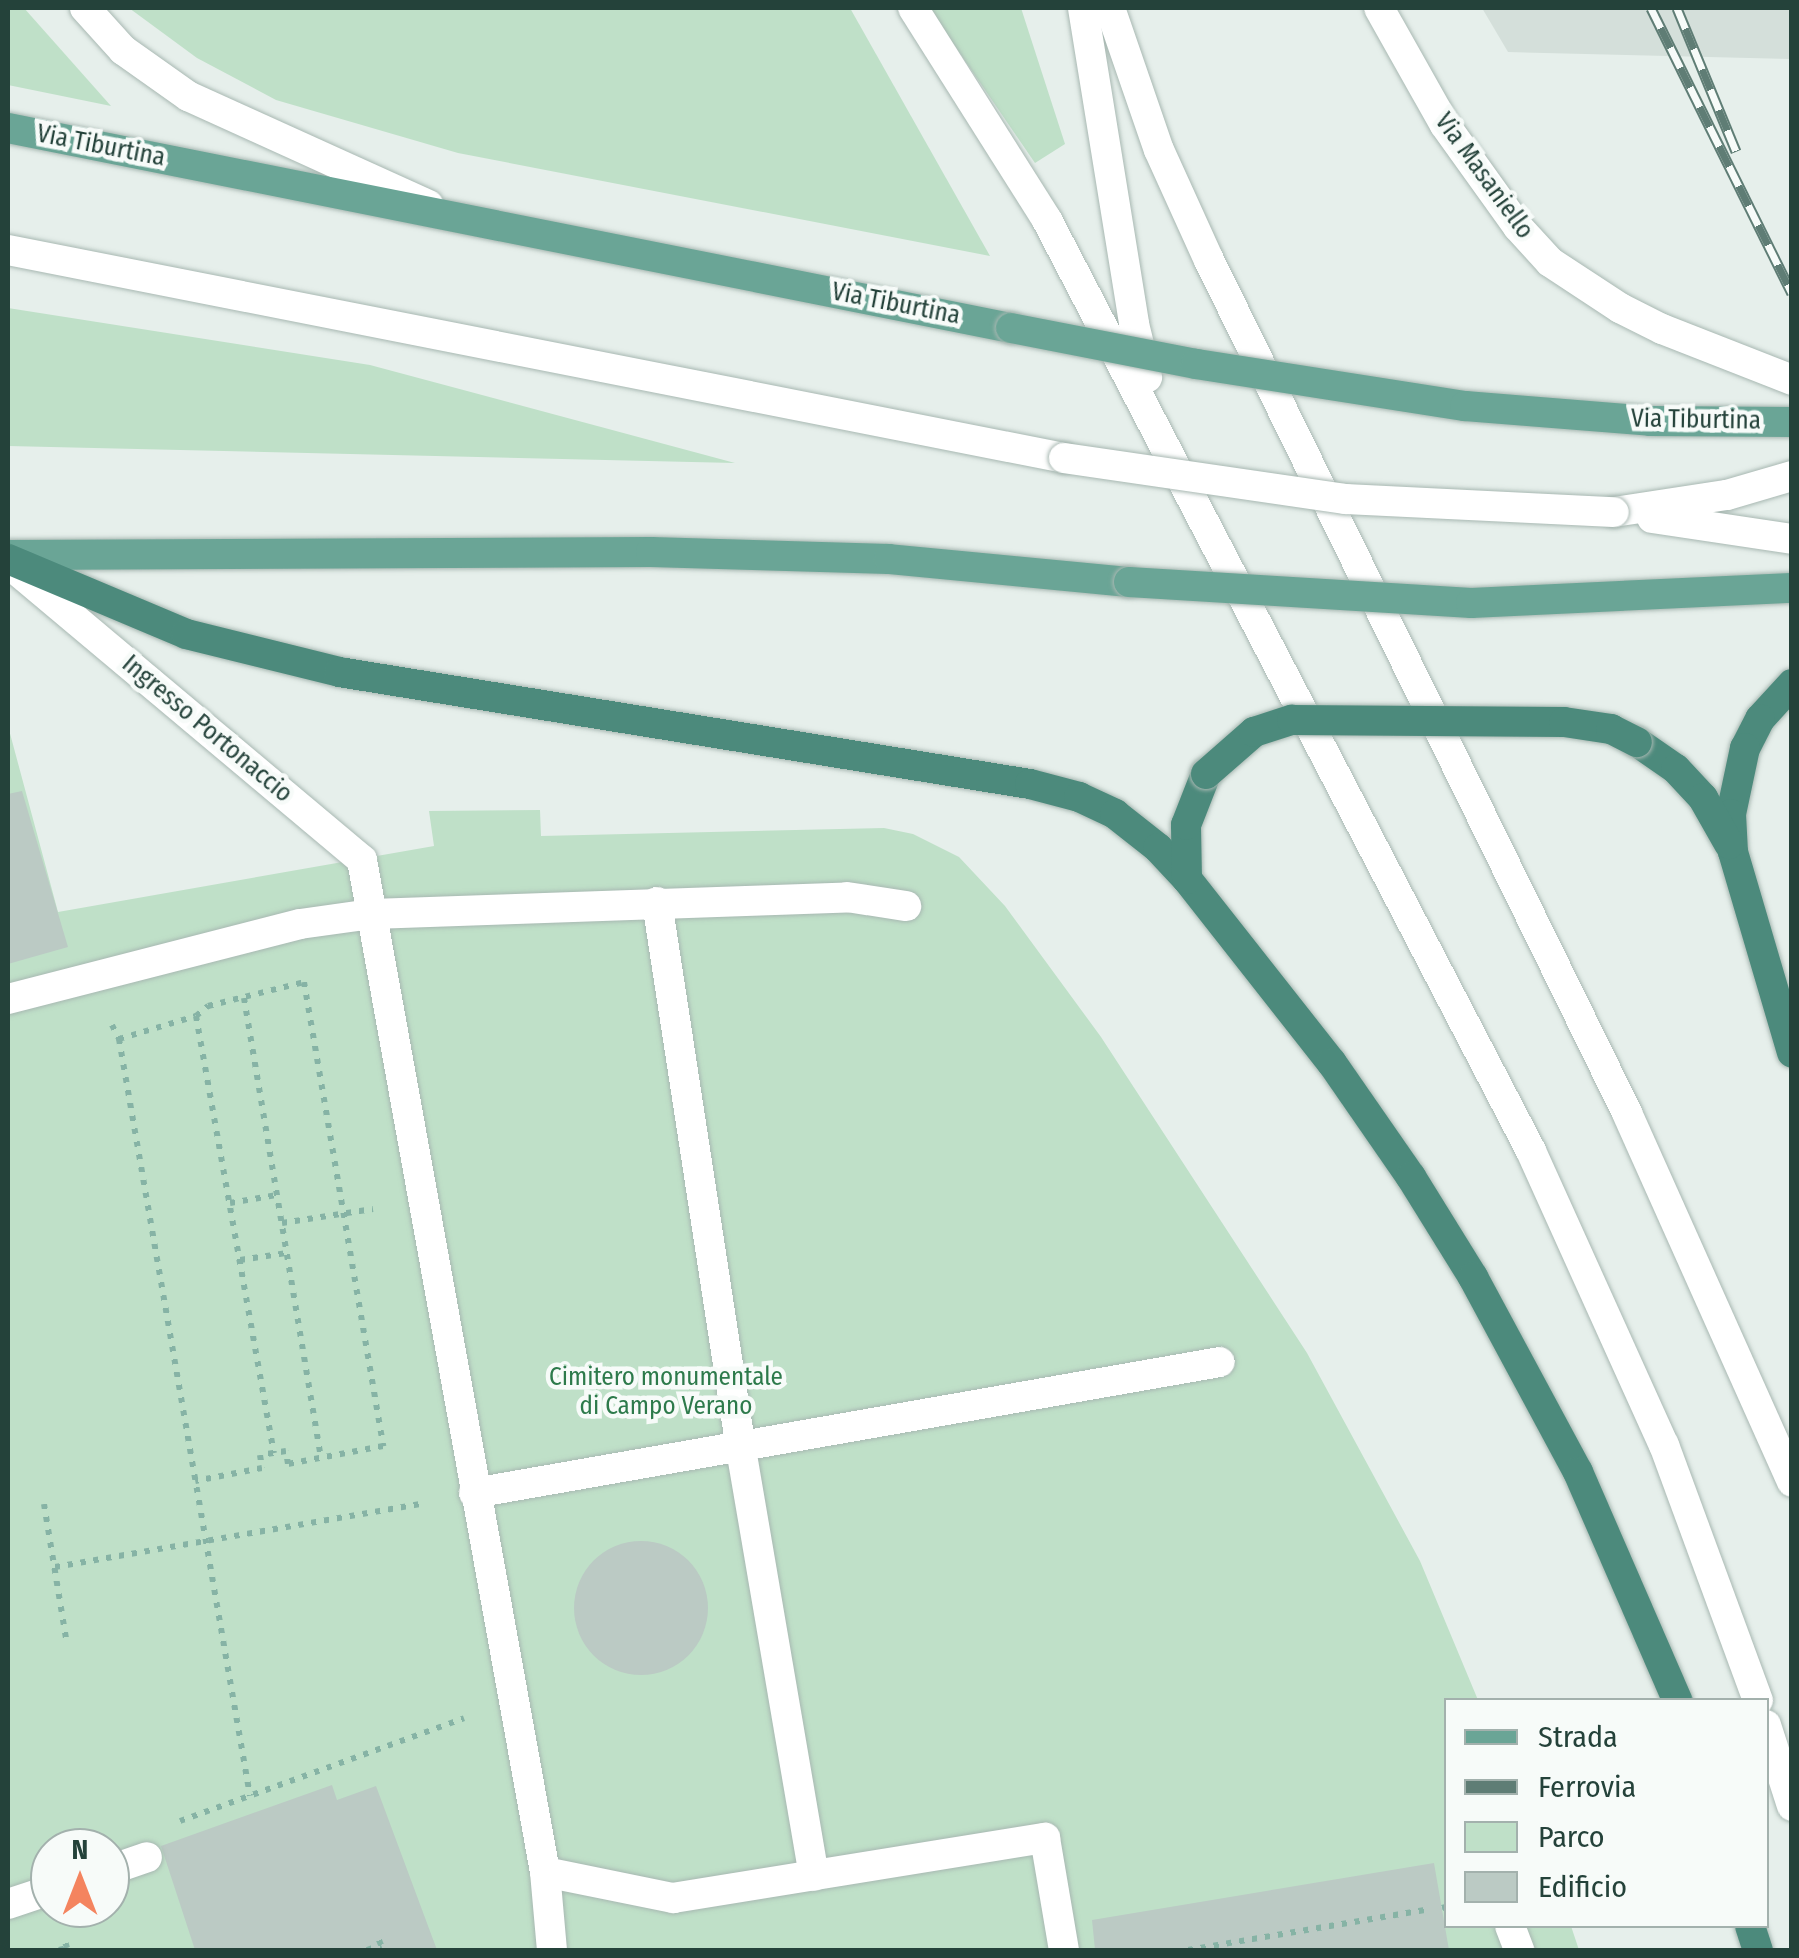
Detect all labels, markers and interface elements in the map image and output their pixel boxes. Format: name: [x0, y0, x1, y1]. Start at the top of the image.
street label: Via Masaniello: [1428, 107, 1540, 245]
street label: Via Tiburtina: [34, 119, 168, 173]
street label: Via Tiburtina: [829, 277, 963, 331]
street label: Via Tiburtina: [1631, 404, 1761, 436]
street label: Ingresso Portonaccio: [116, 649, 298, 809]
park label: Cimitero monumentale di Campo Verano: [549, 1363, 783, 1422]
legend: [1444, 1698, 1769, 1928]
text: Strada: [1538, 1719, 1618, 1755]
text: Ferrovia: [1538, 1769, 1636, 1805]
text: Parco: [1538, 1819, 1605, 1855]
north arrow: [30, 1828, 130, 1928]
text: N: [72, 1833, 88, 1866]
text: Edificio: [1538, 1869, 1627, 1905]

